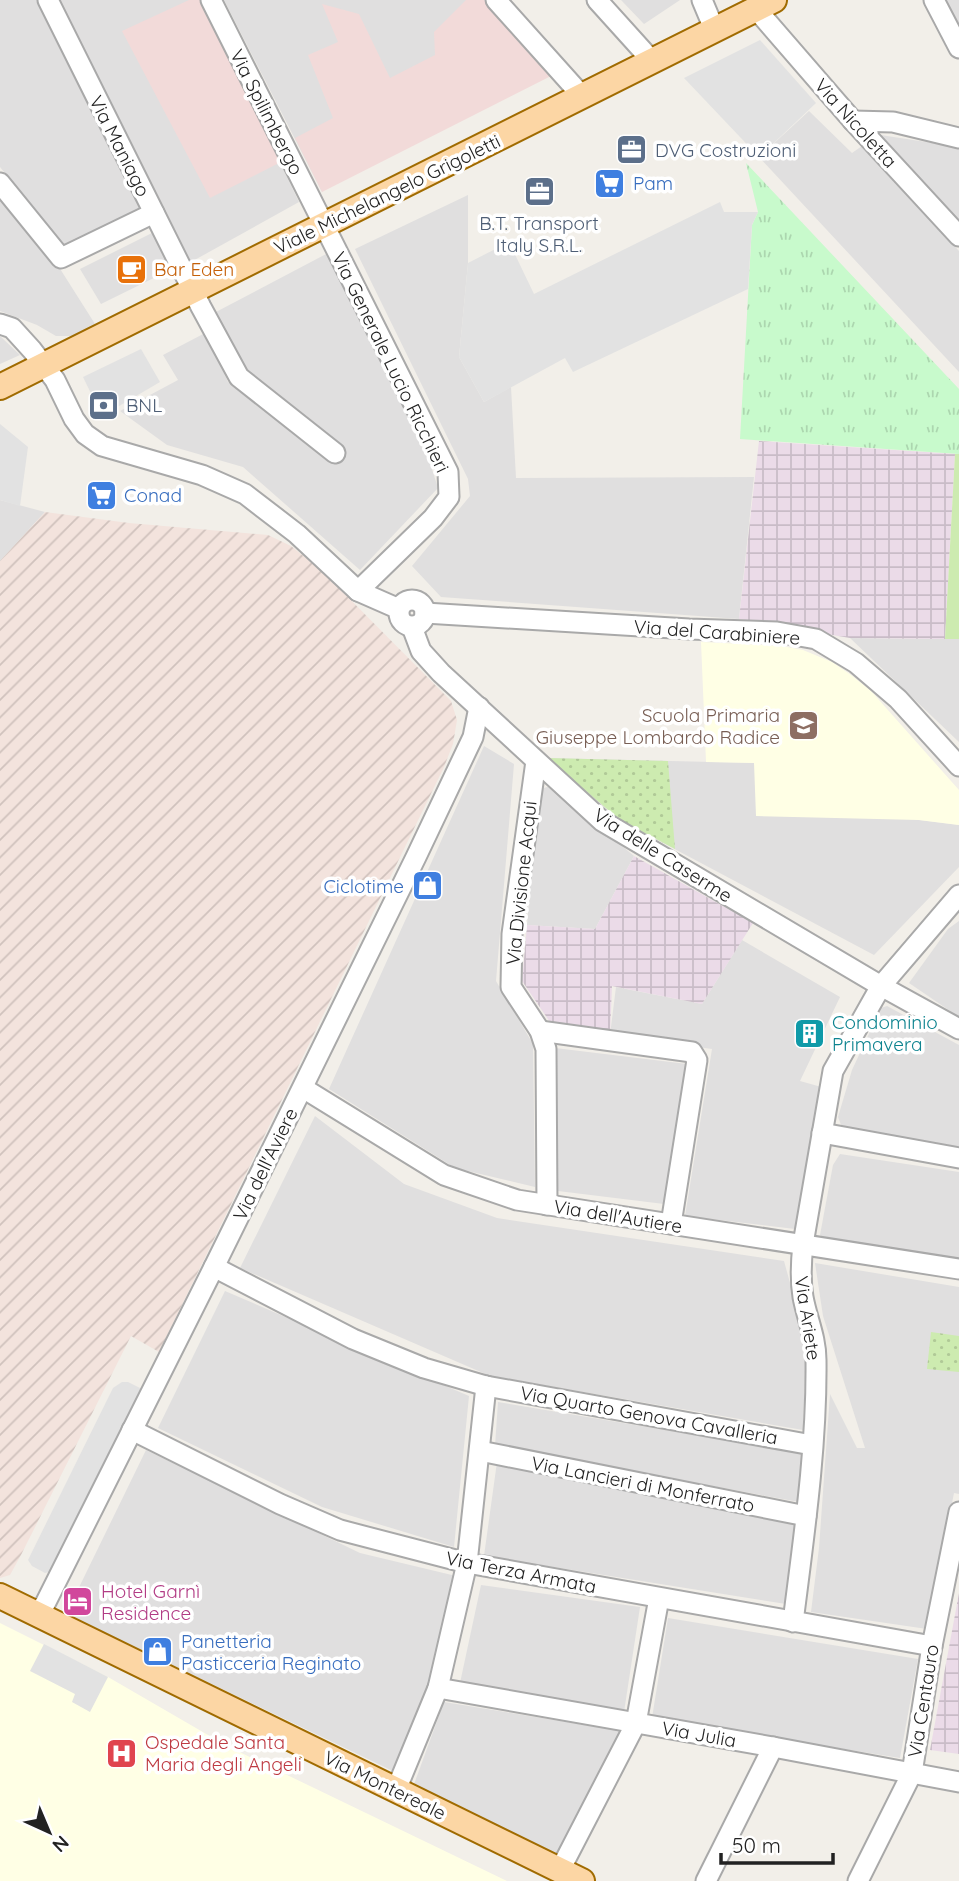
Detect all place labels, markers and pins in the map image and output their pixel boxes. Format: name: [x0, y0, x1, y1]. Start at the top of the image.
office icon: DVG Costruzioni: [615, 133, 649, 167]
place label: DVG Costruzioni: [655, 138, 796, 162]
supermarket icon: Pam: [593, 166, 627, 200]
place label: Pam: [633, 171, 673, 195]
office icon: B.T. Transport Italy S.R.L.: [522, 175, 556, 209]
place label: B.T. Transport Italy S.R.L.: [479, 211, 599, 257]
cafe icon: Bar Eden: [114, 252, 148, 286]
place label: Bar Eden: [154, 257, 234, 281]
bank icon: BNL: [86, 388, 120, 422]
place label: BNL: [126, 393, 162, 417]
supermarket icon: Conad: [84, 478, 118, 512]
place label: Conad: [124, 483, 182, 507]
place label: Scuola Primaria Giuseppe Lombardo Radice: [536, 703, 780, 749]
school or university icon: Scuola Primaria Giuseppe Lombardo Radice: [786, 709, 820, 743]
shop icon: Ciclotime: [410, 869, 444, 903]
place label: Ciclotime: [323, 874, 404, 898]
place label: Condominio Primavera: [832, 1010, 938, 1056]
building icon: Condominio Primavera: [792, 1016, 826, 1050]
place label: Hotel Garnì Residence: [101, 1579, 200, 1625]
hotel icon: Hotel Garnì Residence: [61, 1585, 95, 1619]
place label: Panetteria Pasticceria Reginato: [181, 1629, 361, 1675]
shop icon: Panetteria Pasticceria Reginato: [141, 1635, 175, 1669]
place label: Ospedale Santa Maria degli Angeli: [145, 1730, 302, 1776]
hospital icon: Ospedale Santa Maria degli Angeli: [105, 1736, 139, 1770]

